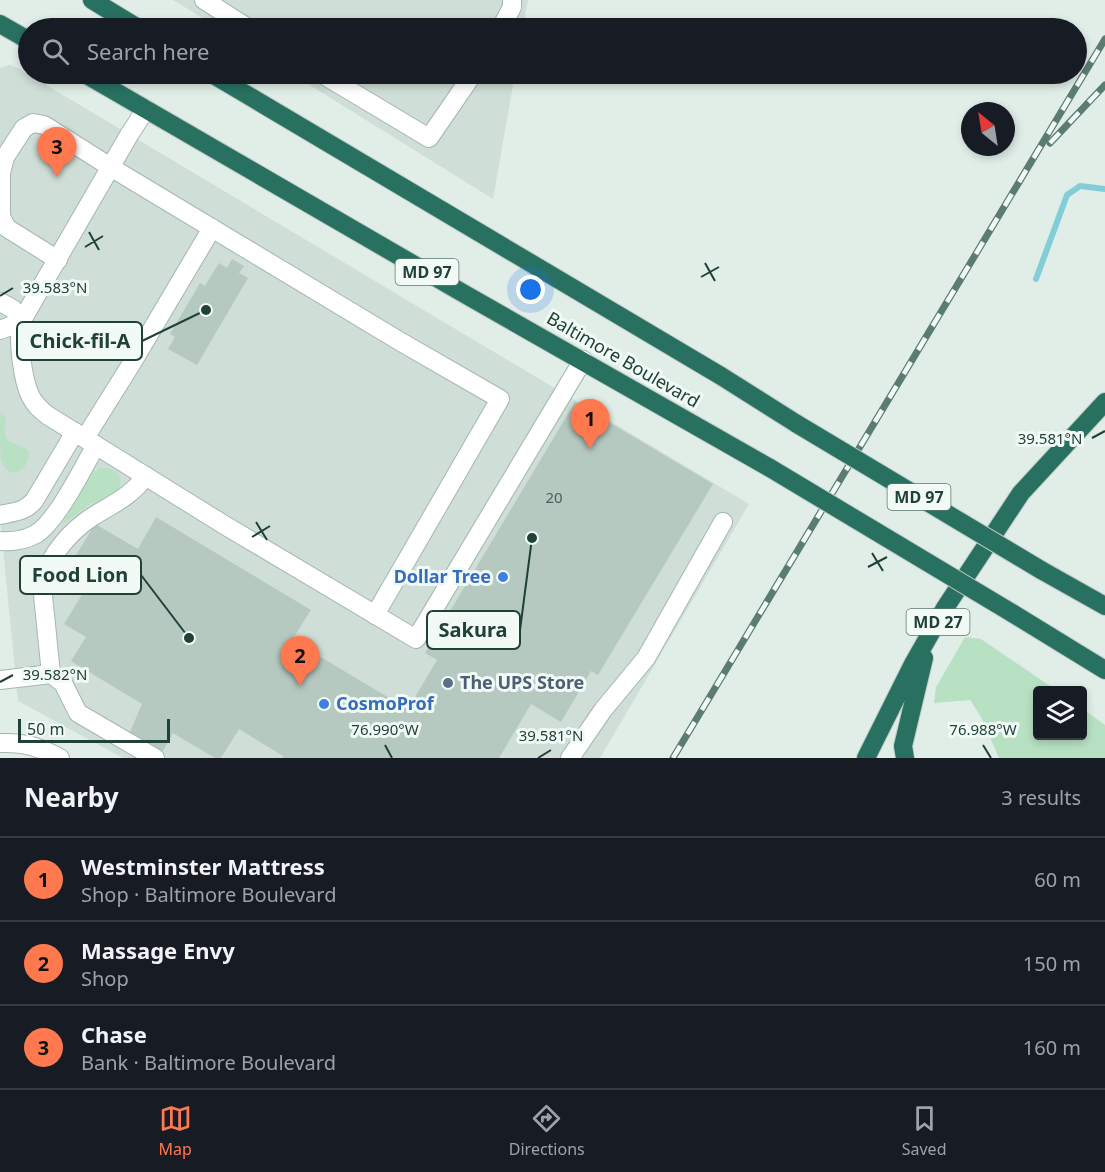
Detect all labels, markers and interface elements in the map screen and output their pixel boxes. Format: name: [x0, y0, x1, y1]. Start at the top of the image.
search box: [18, 18, 1087, 84]
icon: search: [39, 35, 72, 68]
text: Search here: [87, 36, 209, 66]
north arrow: [961, 102, 1015, 156]
pin: 3: [38, 128, 76, 177]
road number: MD 97: [396, 259, 458, 285]
your location: [516, 275, 545, 304]
text: 39.583°N: [23, 277, 87, 297]
street label: Baltimore Boulevard: [543, 306, 704, 413]
callout: Chick-fil-A: [17, 322, 142, 360]
text: Chick-fil-A: [30, 327, 131, 354]
pin: 1: [570, 400, 610, 449]
text: 39.581°N: [1018, 428, 1082, 448]
road number: MD 97: [888, 484, 950, 510]
house number: 20: [545, 487, 563, 507]
callout: Food Lion: [20, 556, 141, 594]
text: Food Lion: [32, 561, 128, 588]
place label: Dollar Tree: [394, 564, 491, 588]
marker: Dollar Tree: [496, 570, 510, 584]
road number: MD 27: [906, 609, 970, 635]
callout: Sakura: [427, 611, 520, 649]
text: Sakura: [439, 616, 507, 643]
pin: 2: [280, 636, 320, 686]
text: 39.582°N: [23, 664, 87, 684]
place label: The UPS Store: [460, 670, 584, 694]
marker: The UPS Store: [441, 676, 455, 690]
map controls: [1033, 686, 1087, 740]
button: layers: [1033, 686, 1087, 740]
place label: CosmoProf: [336, 691, 435, 715]
marker: CosmoProf: [317, 697, 331, 711]
scale bar: [18, 716, 170, 744]
text: 50 m: [27, 718, 64, 740]
text: 76.990°W: [351, 719, 419, 739]
text: 76.988°W: [949, 719, 1017, 739]
text: 39.581°N: [519, 725, 583, 745]
text: Nearby: [24, 779, 119, 815]
text: 3 results: [1001, 784, 1081, 811]
text: Westminster Mattress: [81, 851, 325, 881]
text: 1: [38, 866, 49, 893]
text: 60 m: [1034, 866, 1081, 893]
text: Shop · Baltimore Boulevard: [81, 881, 336, 908]
text: Massage Envy: [81, 935, 235, 965]
text: 2: [38, 950, 49, 977]
text: 150 m: [1023, 950, 1081, 977]
text: Shop: [81, 965, 129, 992]
text: Chase: [81, 1019, 147, 1049]
text: 3: [38, 1034, 49, 1061]
text: 160 m: [1023, 1034, 1081, 1061]
text: Bank · Baltimore Boulevard: [81, 1049, 336, 1076]
tab: Map: [158, 1102, 192, 1160]
tab: Directions: [509, 1102, 585, 1160]
tab: Saved: [902, 1102, 946, 1160]

